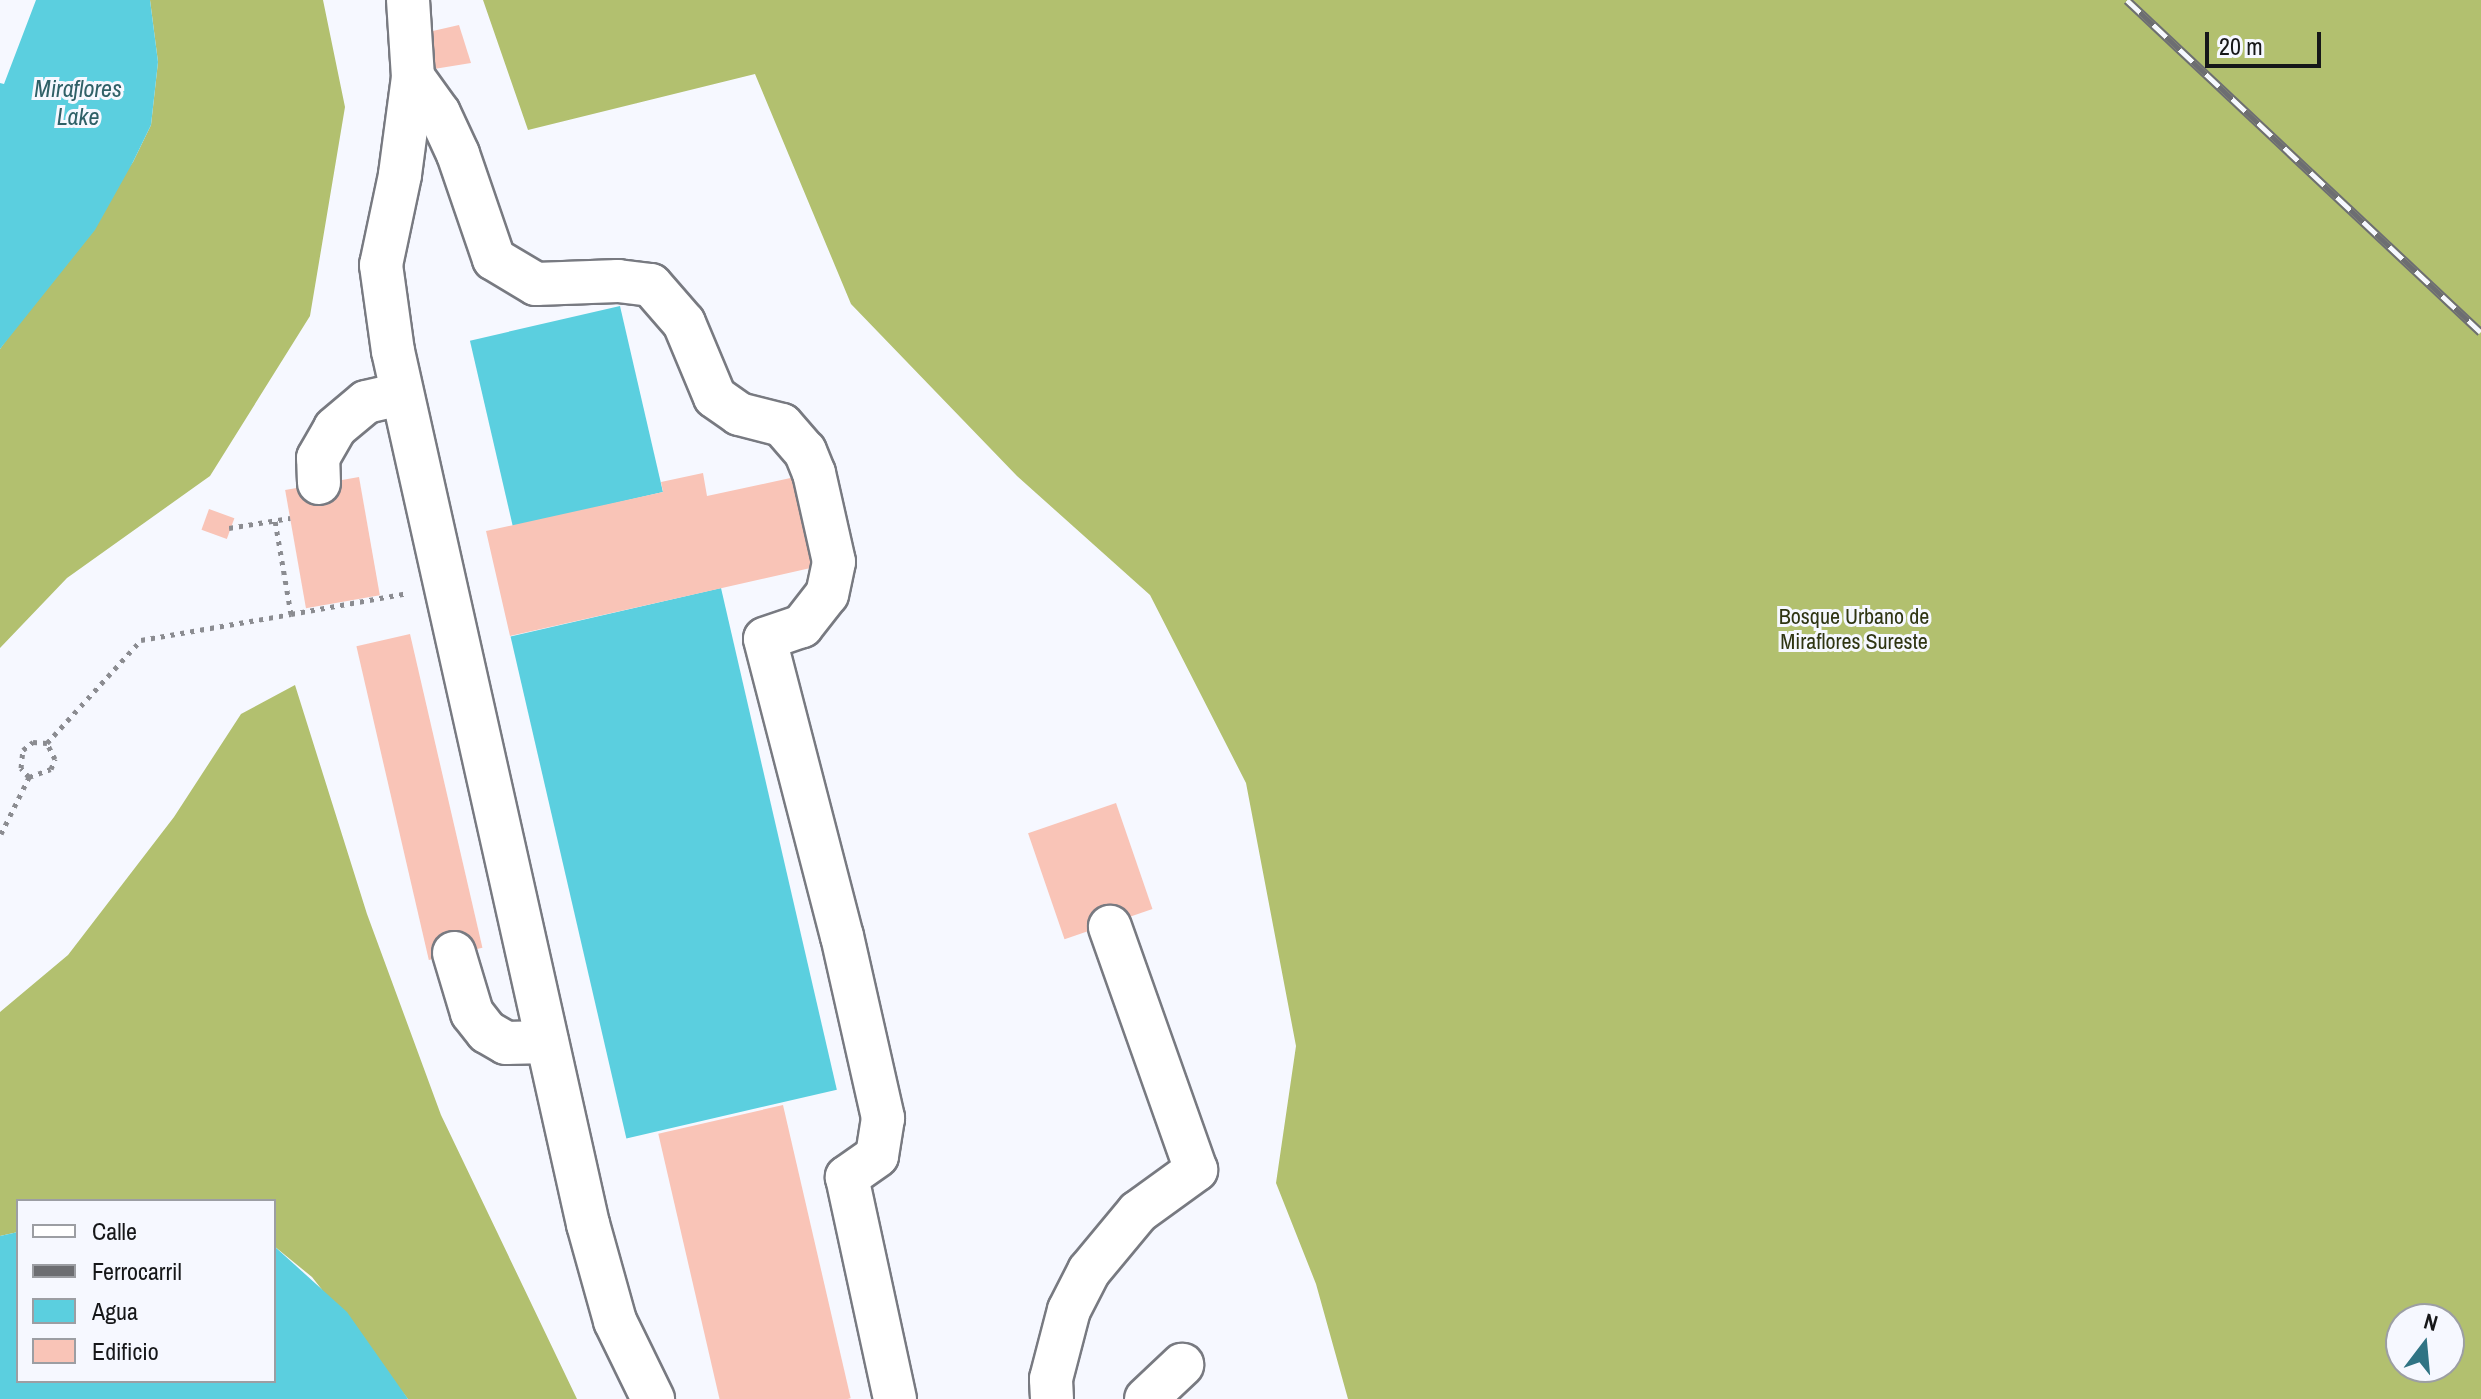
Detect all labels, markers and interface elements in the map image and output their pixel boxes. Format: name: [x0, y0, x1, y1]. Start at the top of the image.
scale bar: [2209, 16, 2325, 66]
text: 20 m: [2219, 30, 2263, 62]
water label: Miraflores Lake: [34, 75, 122, 131]
park label: Bosque Urbano de Miraflores Sureste: [1779, 603, 1929, 654]
legend: [16, 1199, 276, 1383]
text: Calle: [92, 1215, 137, 1247]
text: Ferrocarril: [92, 1255, 182, 1287]
text: Agua: [92, 1295, 138, 1327]
north arrow: [2385, 1303, 2465, 1383]
text: N: [2421, 1306, 2441, 1338]
text: Edificio: [92, 1335, 159, 1367]

